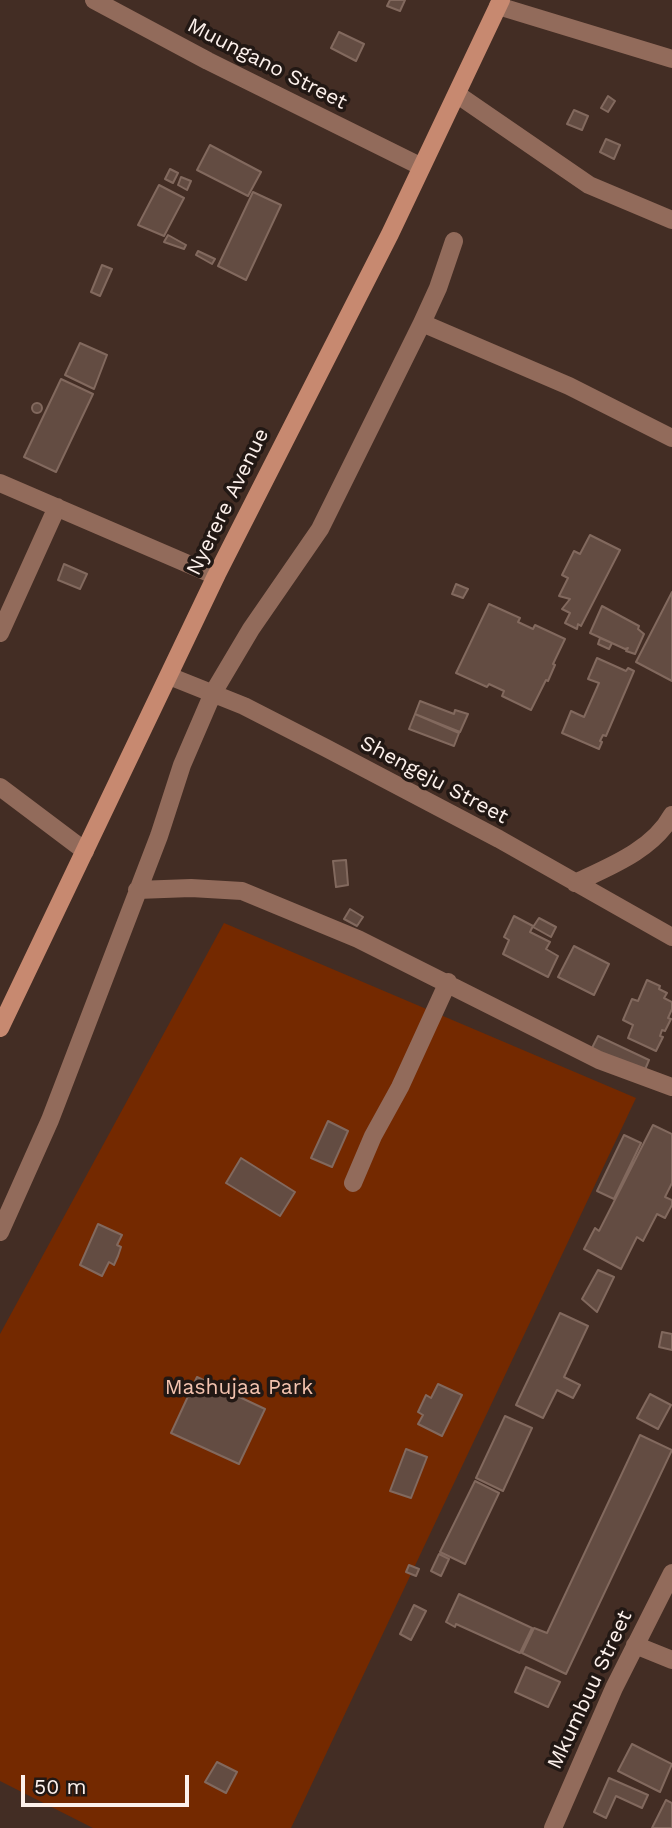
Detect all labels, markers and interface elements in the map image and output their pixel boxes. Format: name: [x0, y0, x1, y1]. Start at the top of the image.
street label: Muungano Street: [183, 13, 351, 115]
street label: Nyerere Avenue: [181, 424, 275, 580]
street label: Shengeju Street: [356, 730, 512, 830]
park label: Mashujaa Park: [165, 1375, 313, 1401]
street label: Mkumbuu Street: [542, 1607, 638, 1773]
scale bar: [24, 1762, 192, 1806]
text: 50 m: [34, 1774, 86, 1799]

